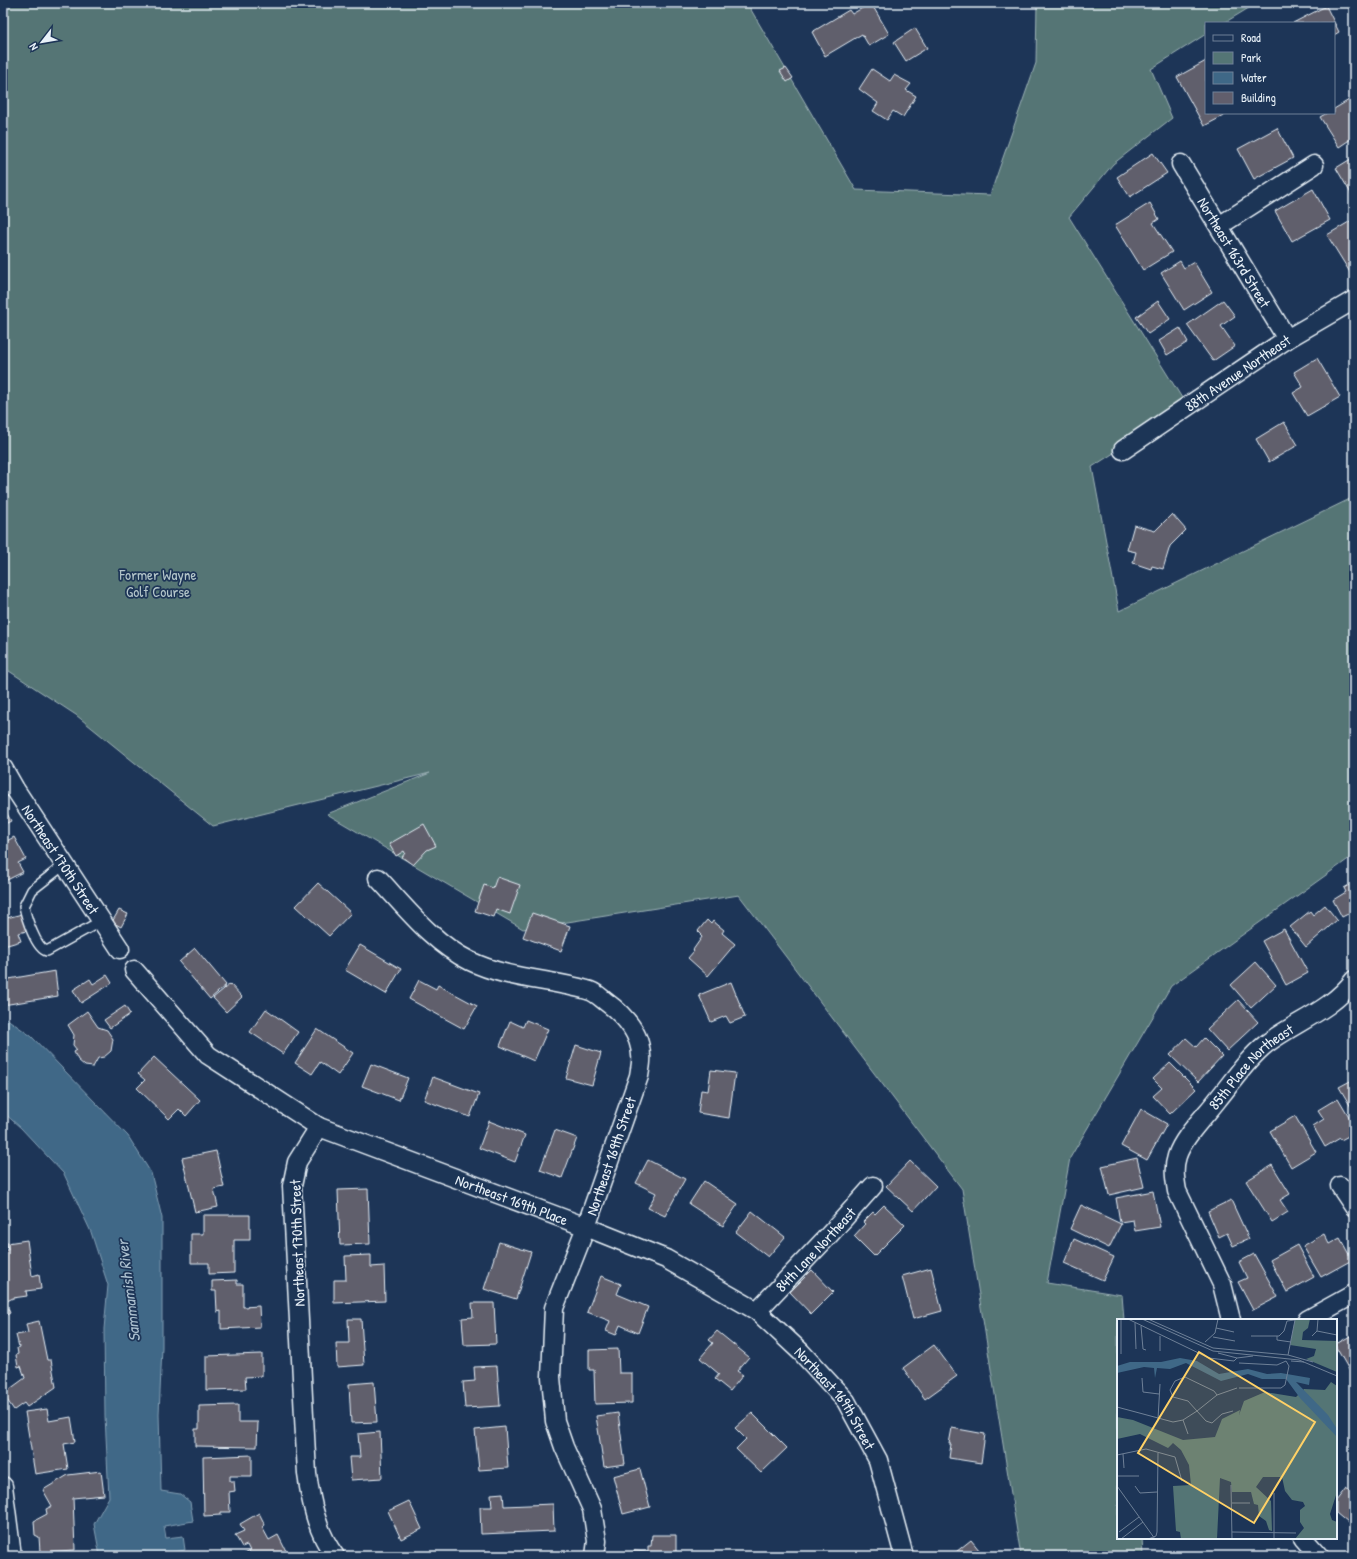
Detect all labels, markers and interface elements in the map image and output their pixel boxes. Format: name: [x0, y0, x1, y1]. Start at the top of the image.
north arrow: [22, 22, 62, 62]
legend: [1205, 22, 1335, 114]
text: Road: [1241, 29, 1261, 46]
text: N: [26, 41, 41, 53]
text: Park: [1241, 49, 1261, 66]
text: Water: [1241, 69, 1267, 86]
text: Building: [1241, 89, 1276, 106]
street label: Northeast 163rd Street: [1193, 193, 1276, 312]
street label: 88th Avenue Northeast: [1180, 329, 1295, 416]
park label: Former Wayne Golf Course: [118, 564, 197, 602]
street label: Northeast 170th Street: [17, 800, 105, 919]
street label: 85th Place Northeast: [1203, 1018, 1298, 1114]
street label: Northeast 169th Street: [581, 1093, 641, 1218]
street label: Northeast 169th Place: [453, 1169, 571, 1230]
street label: Northeast 170th Street: [284, 1178, 310, 1307]
street label: 84th Lane Northeast: [770, 1202, 861, 1296]
water label: Sammamish River: [111, 1237, 145, 1343]
inset map: [1117, 1319, 1337, 1539]
street label: Northeast 169th Street: [791, 1341, 881, 1454]

